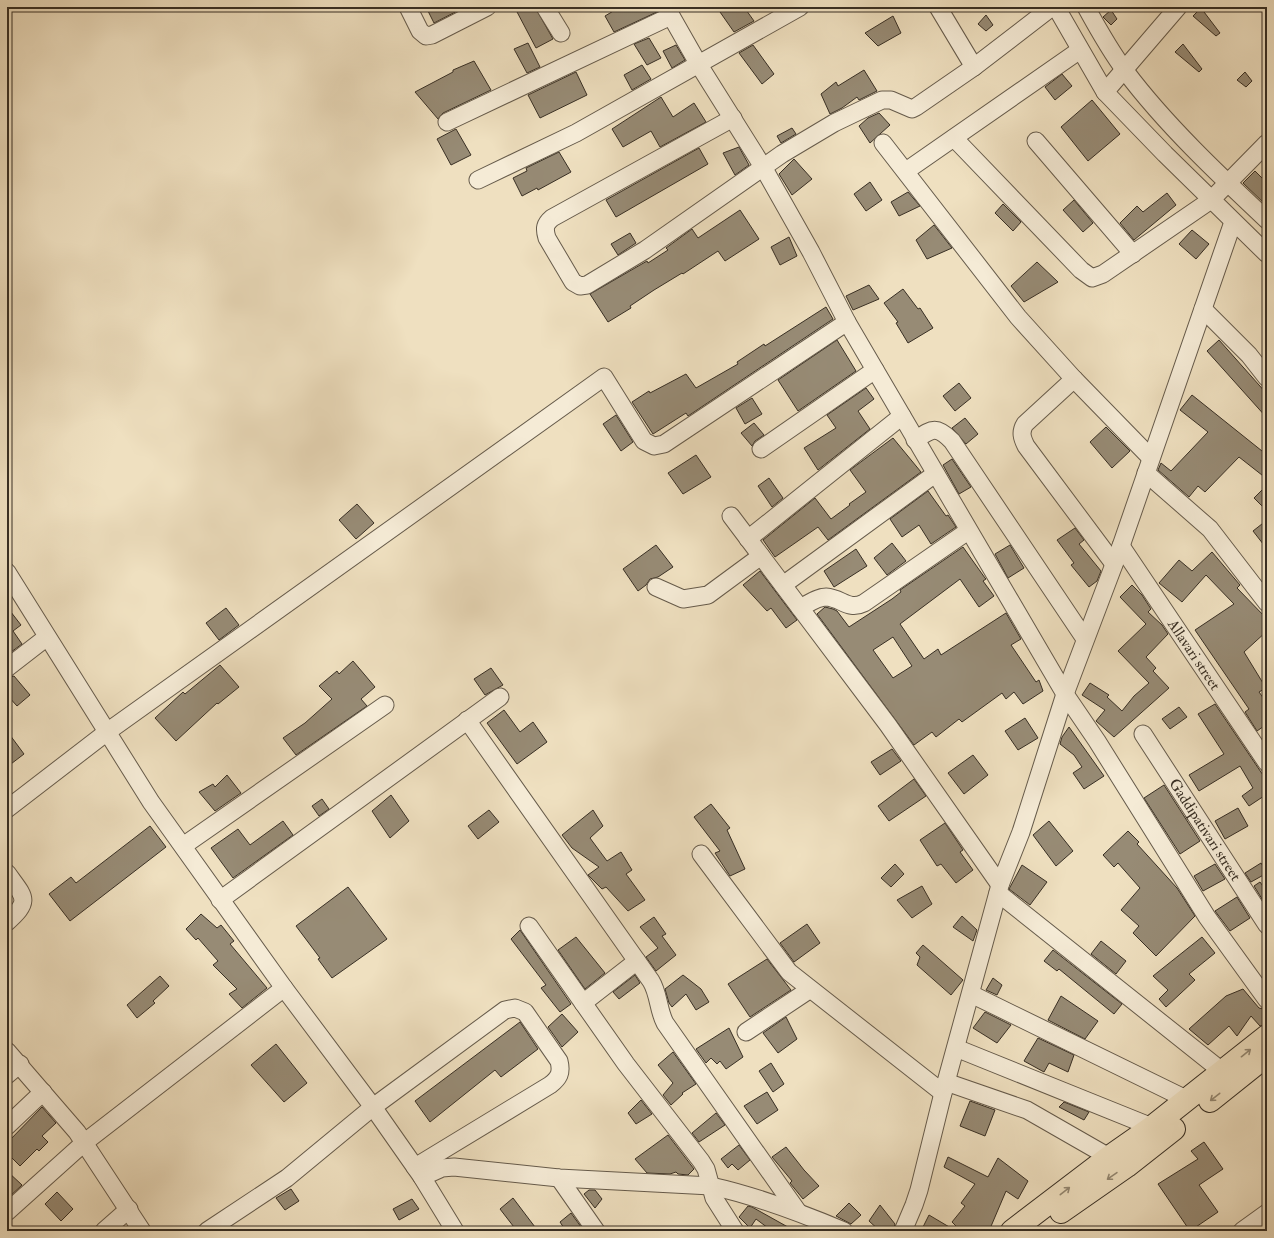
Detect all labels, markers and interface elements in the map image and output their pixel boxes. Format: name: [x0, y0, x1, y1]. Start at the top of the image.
street label: Allavari street: [1163, 615, 1225, 694]
street label: Gaddipativari street: [1165, 775, 1245, 885]
one-way arrow: [1241, 1048, 1252, 1057]
one-way arrow: [1209, 1093, 1220, 1102]
one-way arrow: [1106, 1172, 1117, 1180]
one-way arrow: [1060, 1187, 1071, 1195]

